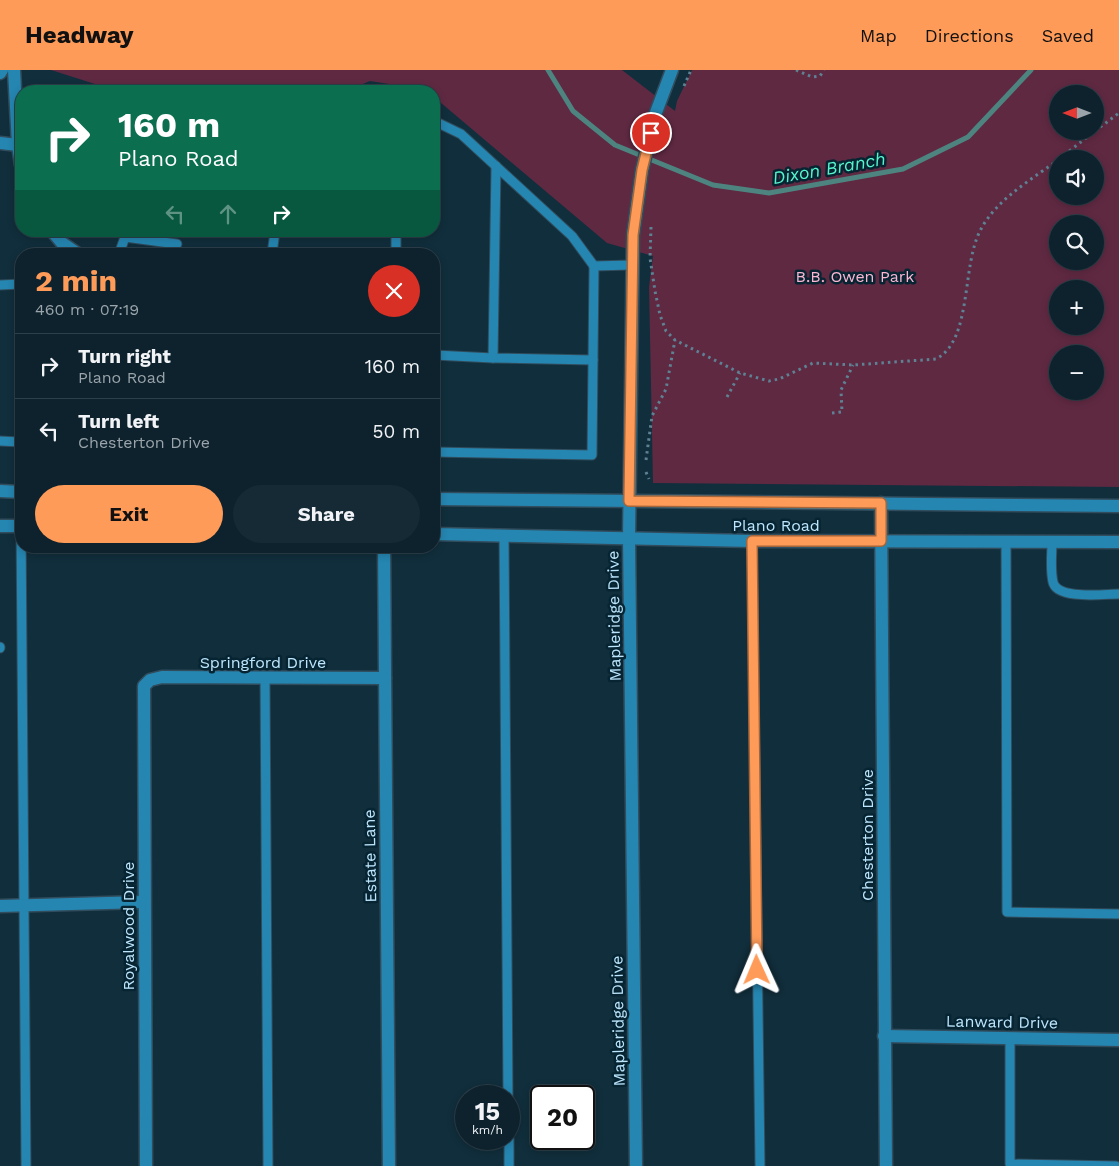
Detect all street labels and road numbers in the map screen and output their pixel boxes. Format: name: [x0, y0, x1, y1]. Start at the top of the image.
street label: Plano Road: [732, 516, 820, 535]
street label: Mapleridge Drive: [603, 551, 625, 681]
street label: Springford Drive: [200, 653, 326, 672]
street label: Chesterton Drive: [858, 769, 877, 901]
street label: Estate Lane: [360, 809, 380, 903]
street label: Royalwood Drive: [119, 861, 138, 991]
street label: Mapleridge Drive: [607, 956, 629, 1086]
street label: Lanward Drive: [946, 1012, 1058, 1032]

